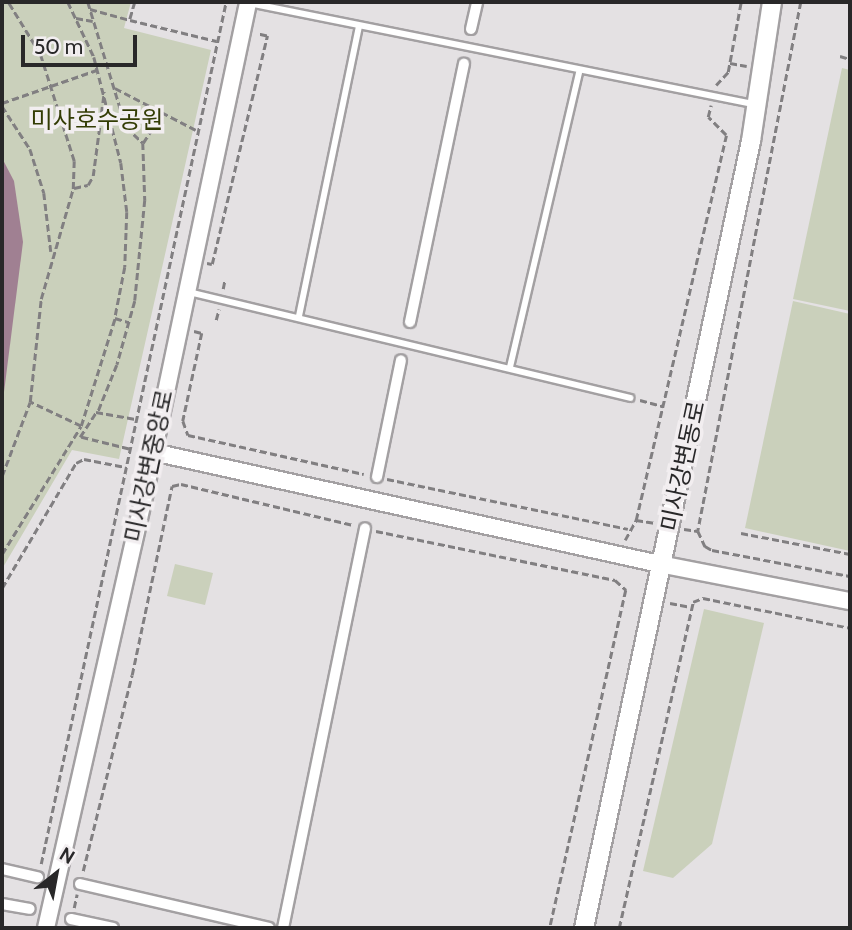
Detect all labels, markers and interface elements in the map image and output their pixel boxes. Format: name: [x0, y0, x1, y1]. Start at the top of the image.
scale bar: [24, 21, 140, 65]
text: 50 m: [34, 34, 83, 59]
park label: 미사호수공원: [31, 106, 163, 134]
street label: 미사강변중앙로: [119, 387, 179, 545]
street label: 미사강변동로: [655, 398, 711, 534]
north arrow: [21, 839, 91, 909]
text: N: [55, 842, 79, 869]

